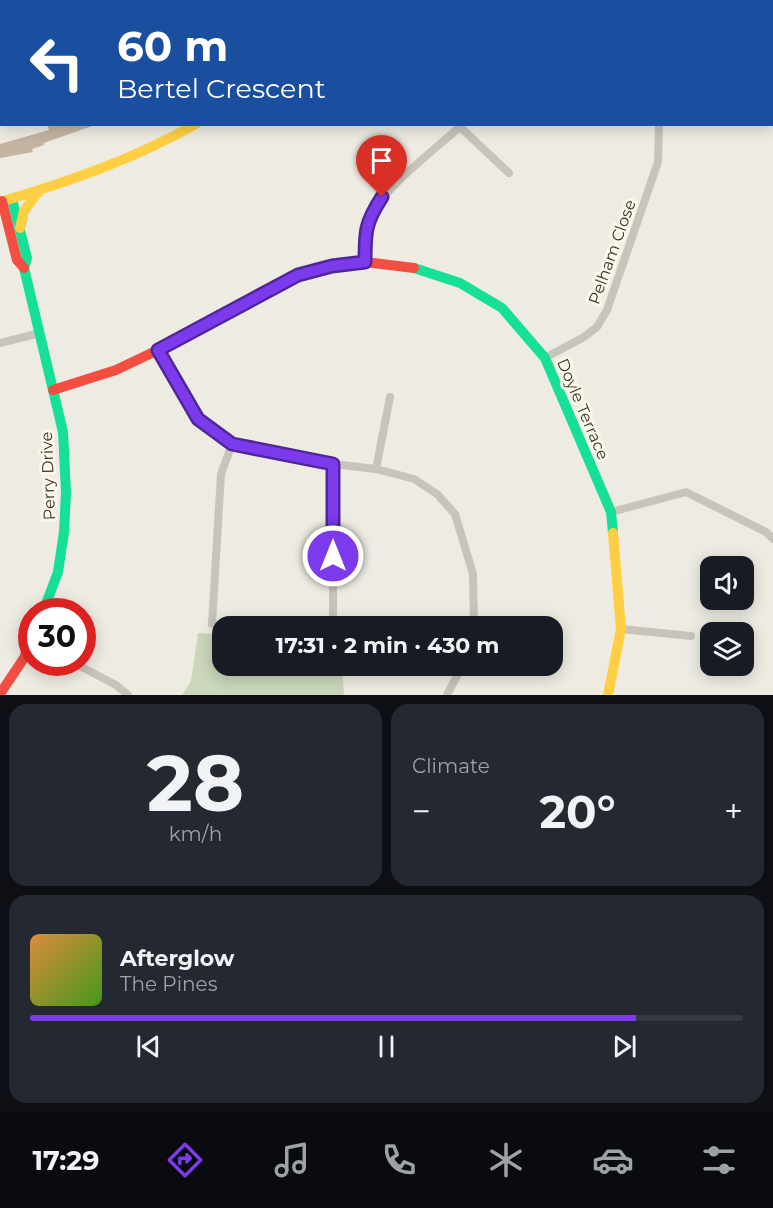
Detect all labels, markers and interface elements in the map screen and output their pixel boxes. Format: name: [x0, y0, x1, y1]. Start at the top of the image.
text: 60 m: [117, 20, 228, 72]
icon: left: [18, 24, 96, 102]
text: Bertel Crescent: [117, 72, 326, 105]
pin: [356, 135, 407, 197]
icon: arrive: [365, 144, 398, 177]
street label: Pelham Close: [584, 197, 640, 307]
street label: Doyle Terrace: [553, 356, 613, 462]
street label: Perry Drive: [37, 432, 59, 520]
position arrow: [301, 524, 365, 588]
map controls: [700, 556, 754, 676]
button: sound: [700, 556, 754, 610]
speed limit sign: 30: [18, 598, 96, 676]
button: layers: [700, 622, 754, 676]
text: 17:31 · 2 min · 430 m: [276, 632, 499, 659]
text: 28: [147, 735, 244, 831]
text: Climate: [412, 754, 490, 778]
text: 20°: [540, 784, 615, 839]
text: −: [412, 791, 431, 831]
text: +: [724, 791, 743, 831]
text: km/h: [169, 822, 222, 846]
text: Afterglow: [120, 945, 234, 972]
text: The Pines: [120, 972, 217, 996]
icon: previous: [132, 1030, 165, 1063]
icon: pause: [370, 1030, 403, 1063]
icon: next: [608, 1030, 641, 1063]
icon: directions: [164, 1139, 206, 1181]
icon: music: [271, 1139, 313, 1181]
icon: phone: [378, 1139, 420, 1181]
icon: climate: [485, 1139, 527, 1181]
icon: car: [592, 1139, 634, 1181]
icon: filters: [698, 1139, 740, 1181]
text: 17:29: [32, 1144, 99, 1177]

